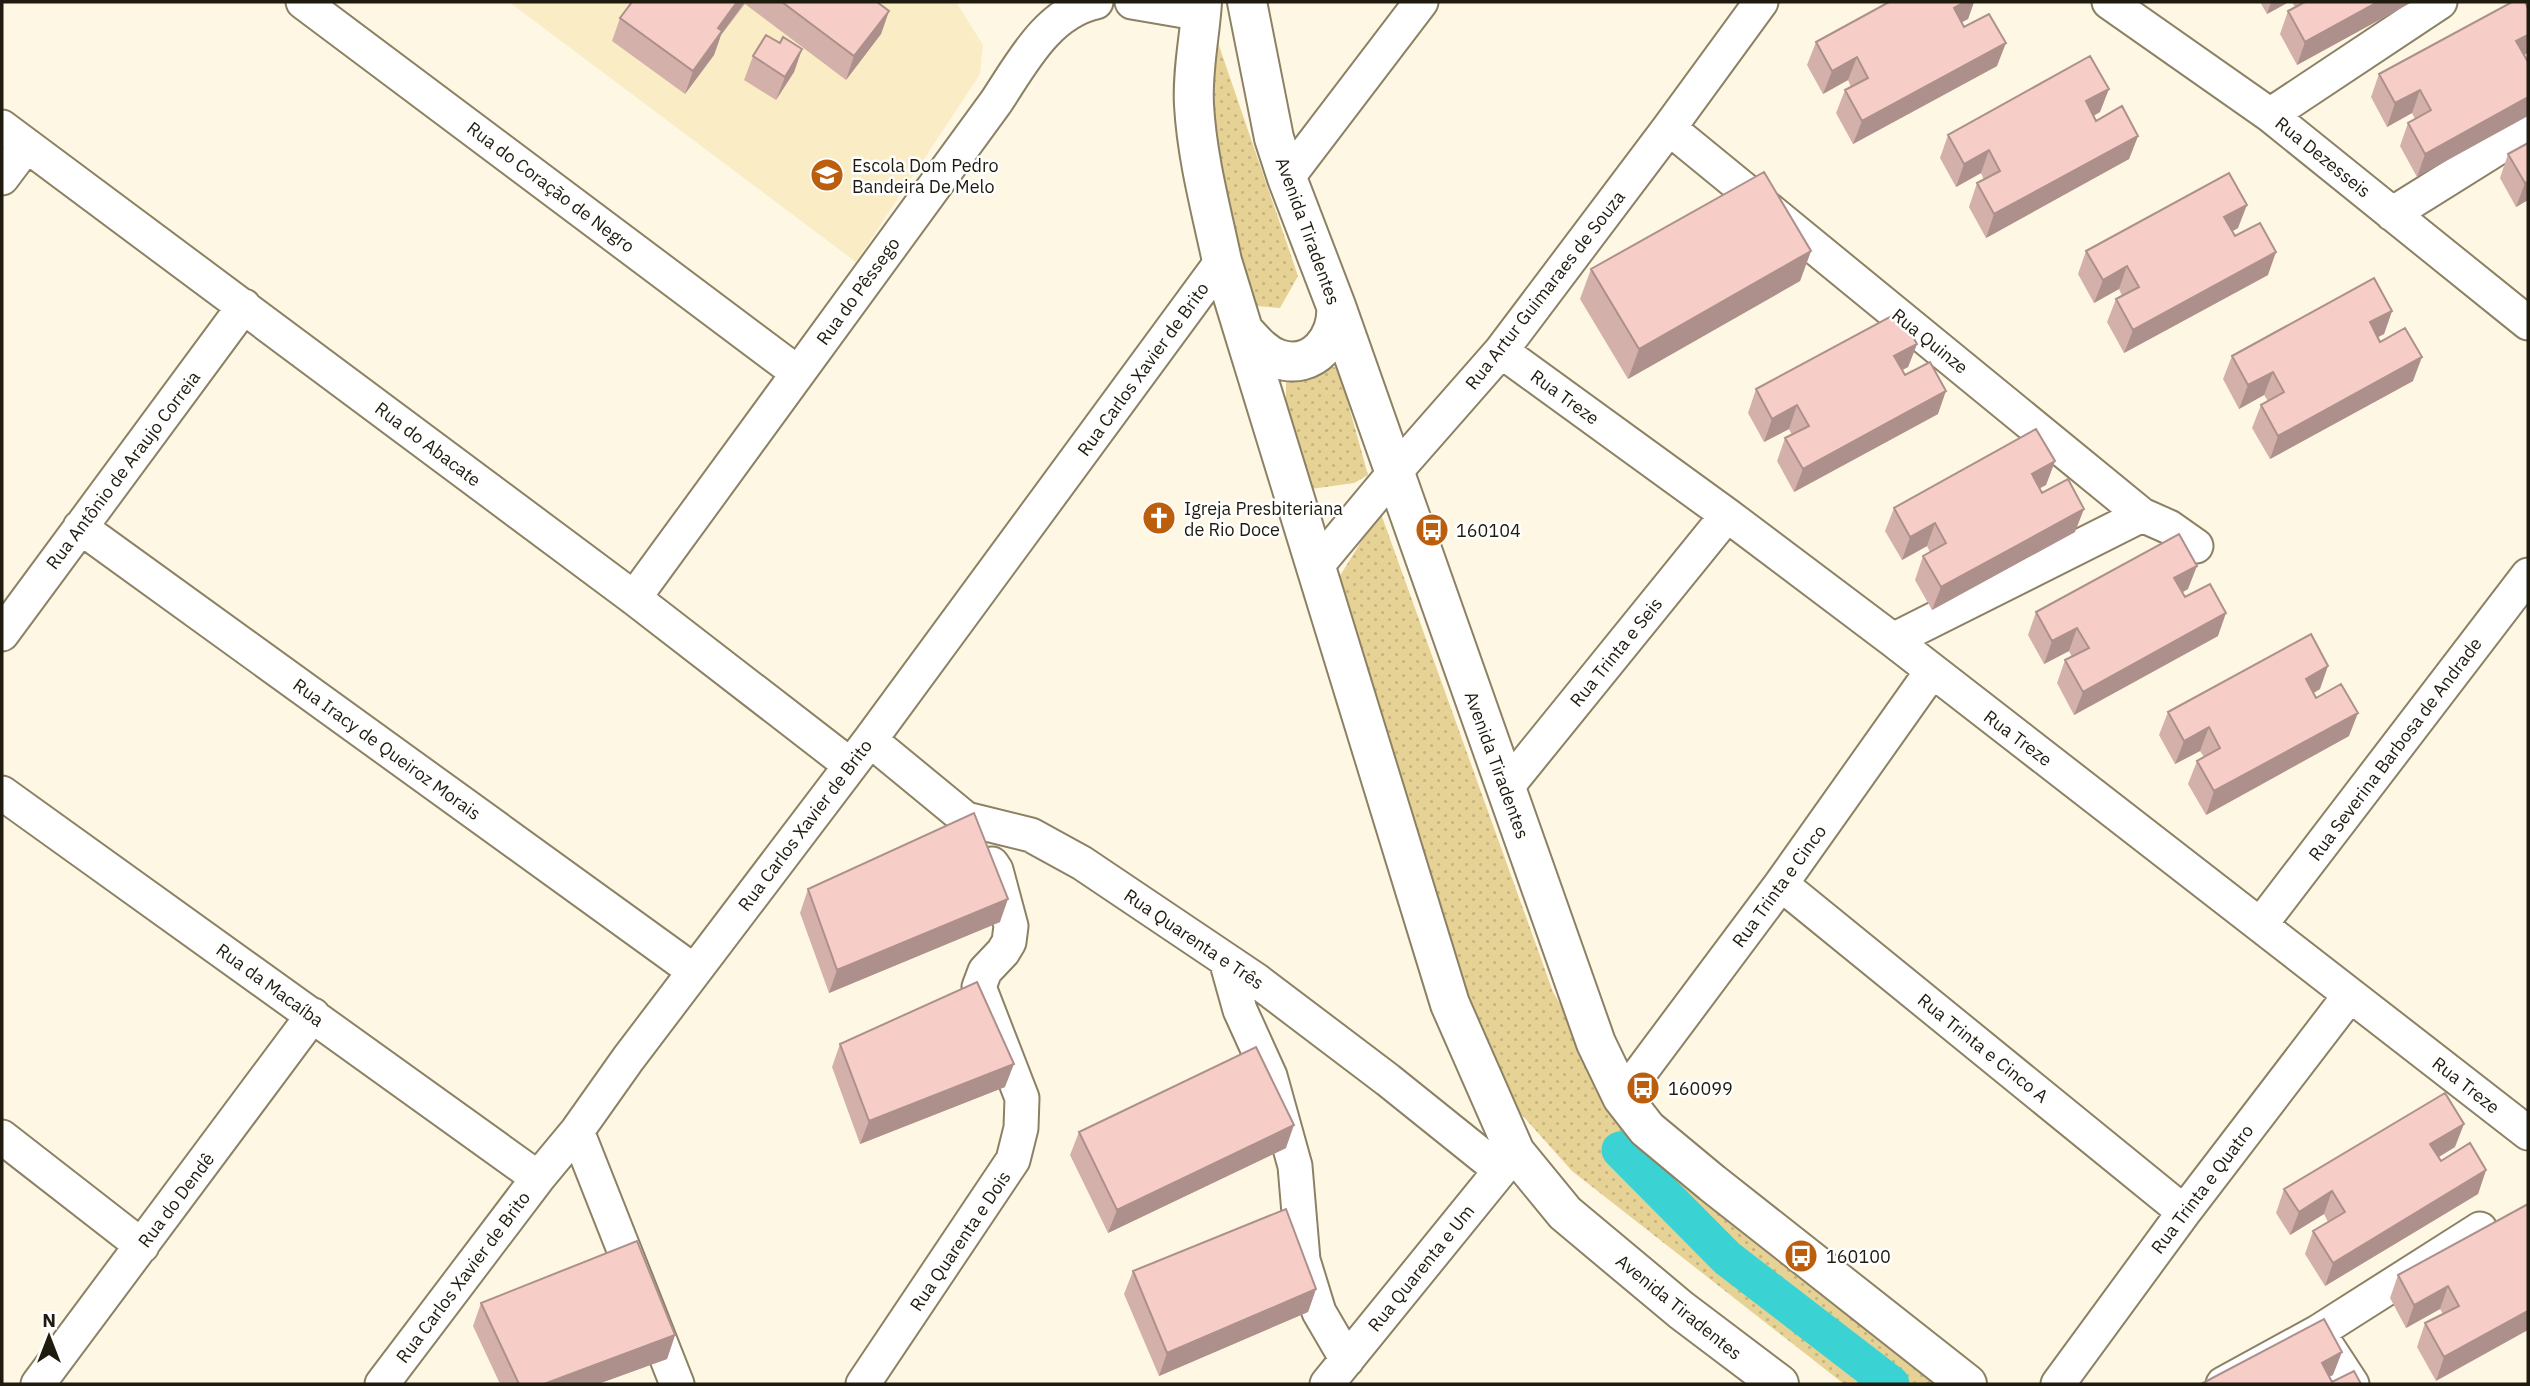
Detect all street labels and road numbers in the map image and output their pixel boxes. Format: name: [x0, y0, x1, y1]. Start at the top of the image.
street label: Rua Dezesseis: [2271, 112, 2375, 202]
street label: Rua do Coração de Negro: [463, 116, 639, 258]
street label: Avenida Tiradentes: [1271, 154, 1345, 308]
street label: Rua Artur Guimaraes de Souza: [1460, 186, 1630, 394]
street label: Rua do Pêssego: [811, 233, 905, 349]
street label: Rua Carlos Xavier de Brito: [1072, 278, 1214, 460]
street label: Rua Quinze: [1887, 303, 1973, 379]
street label: Rua Treze: [1526, 364, 1604, 430]
street label: Rua Antônio de Araujo Correia: [41, 366, 205, 574]
street label: Rua do Abacate: [370, 397, 486, 491]
street label: Rua Trinta e Seis: [1565, 593, 1667, 711]
street label: Rua Severina Barbosa de Andrade: [2303, 633, 2487, 865]
street label: Rua Iracy de Queiroz Morais: [289, 673, 485, 825]
street label: Avenida Tiradentes: [1460, 688, 1534, 842]
street label: Rua Treze: [1979, 705, 2057, 771]
street label: Rua Carlos Xavier de Brito: [733, 735, 877, 915]
street label: Rua Trinta e Cinco: [1727, 820, 1831, 952]
street label: Rua Quarenta e Três: [1120, 884, 1268, 994]
street label: Rua da Macaíba: [212, 938, 329, 1032]
street label: Rua Trinta e Cinco A: [1913, 988, 2053, 1108]
street label: Rua Treze: [2428, 1051, 2504, 1119]
street label: Rua Trinta e Quatro: [2146, 1120, 2258, 1258]
street label: Rua do Dendê: [133, 1148, 219, 1252]
street label: Rua Quarenta e Dois: [904, 1166, 1016, 1316]
street label: Rua Carlos Xavier de Brito: [391, 1187, 535, 1367]
street label: Rua Quarenta e Um: [1363, 1200, 1479, 1336]
street label: Avenida Tiradentes: [1611, 1249, 1747, 1365]

